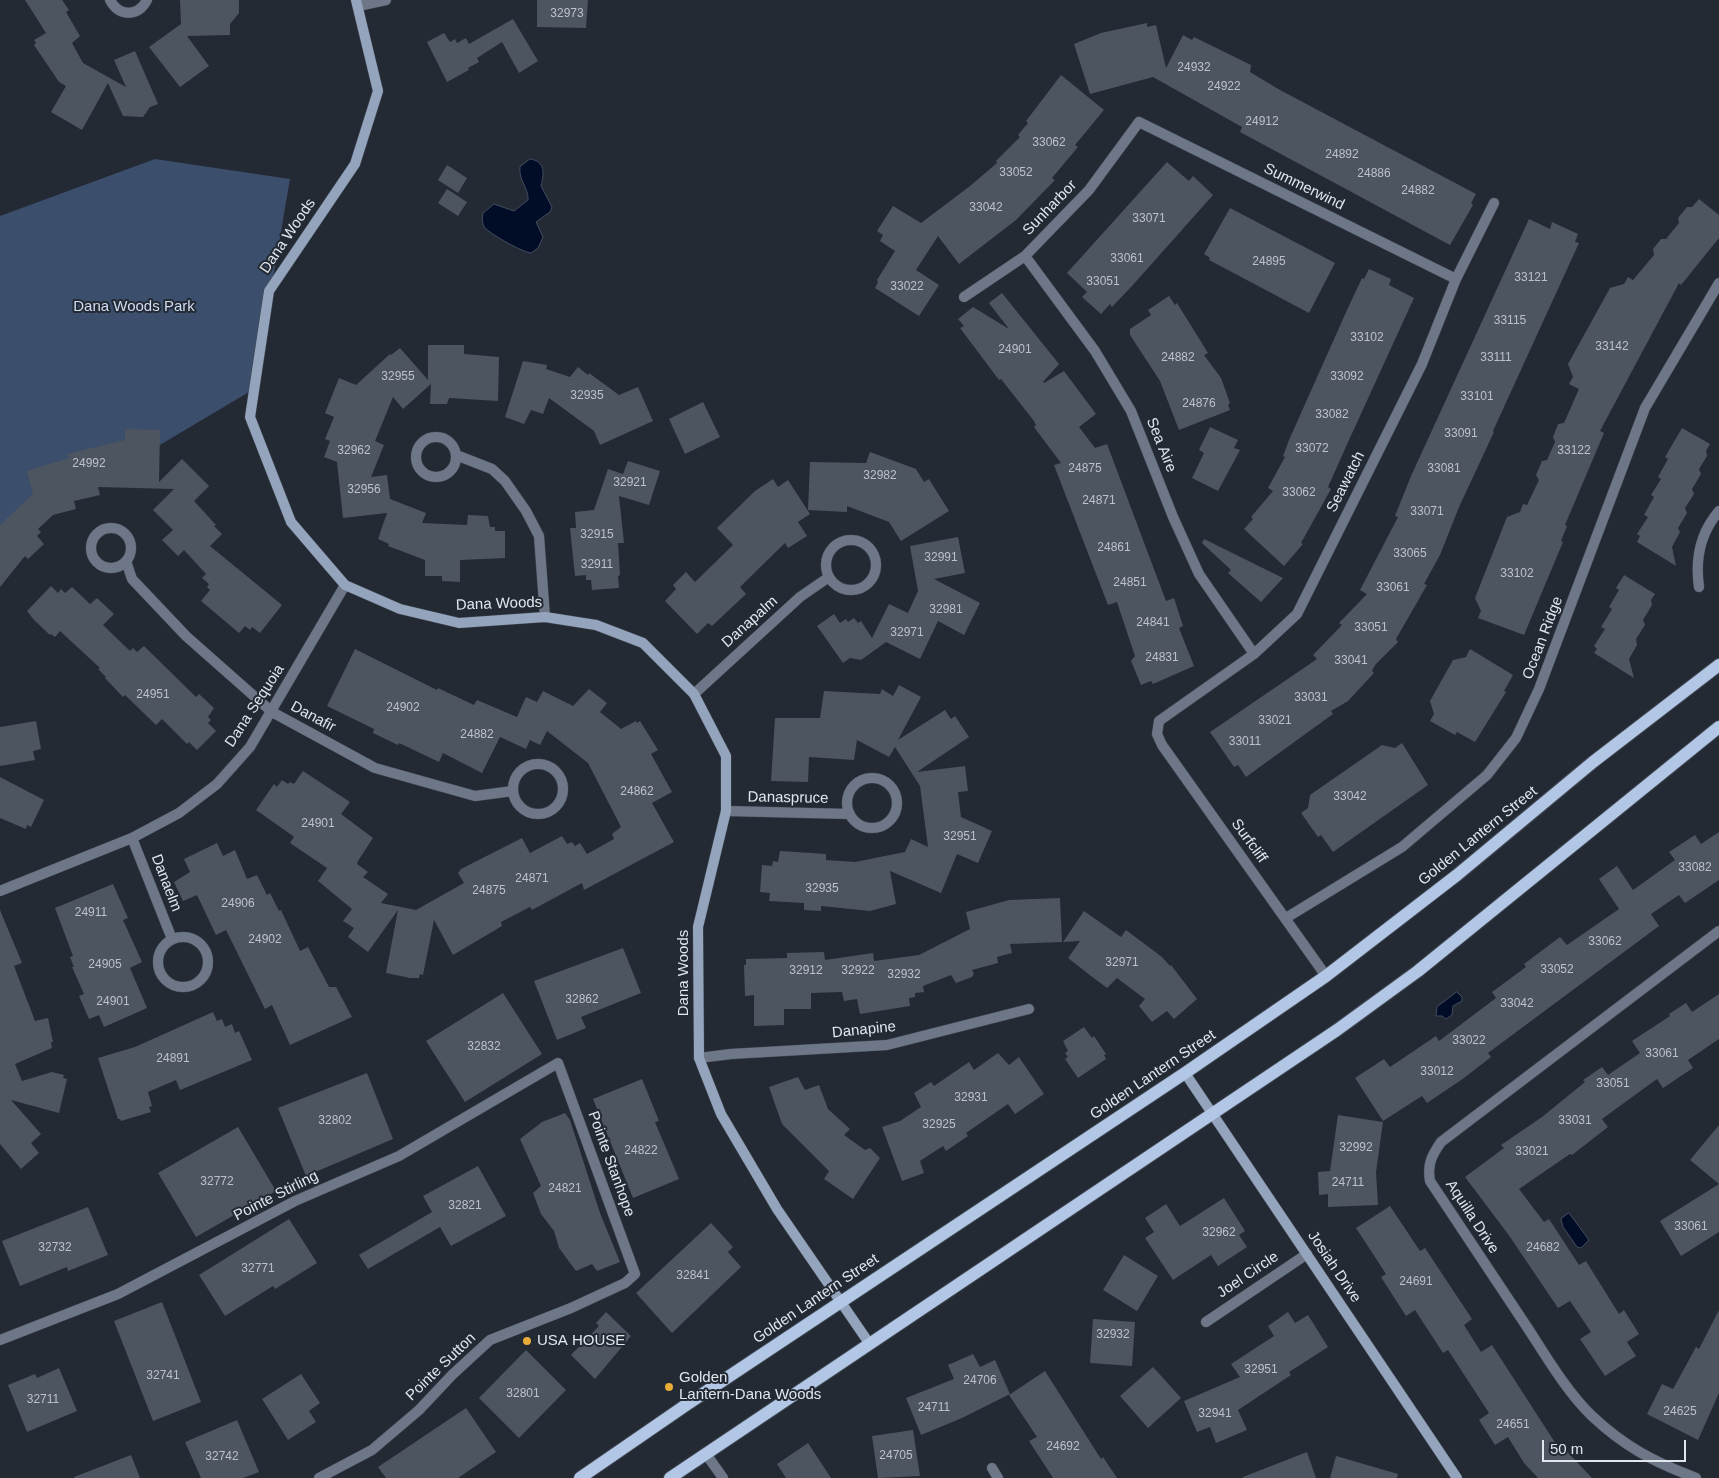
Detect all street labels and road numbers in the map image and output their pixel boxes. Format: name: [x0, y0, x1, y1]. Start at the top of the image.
street label: Summerwind: [1261, 160, 1347, 214]
street label: Sunharbor: [1019, 177, 1081, 239]
street label: Dana Woods: [256, 195, 320, 277]
street label: Sea Aire: [1142, 415, 1180, 475]
street label: Seawatch: [1323, 449, 1369, 515]
street label: Danapalm: [719, 592, 781, 652]
street label: Dana Woods: [455, 593, 543, 615]
street label: Ocean Ridge: [1519, 594, 1567, 682]
street label: Dana Sequoia: [222, 661, 288, 751]
street label: Danafir: [287, 698, 339, 736]
street label: Golden Lantern Street: [1415, 783, 1541, 889]
street label: Danaspruce: [747, 788, 829, 808]
street label: Surfcliff: [1227, 816, 1271, 866]
street label: Danaelm: [147, 852, 185, 914]
street label: Dana Woods: [675, 930, 693, 1016]
street label: Danapine: [831, 1018, 897, 1042]
street label: Golden Lantern Street: [1087, 1026, 1219, 1124]
street label: Pointe Stanhope: [584, 1109, 638, 1219]
street label: Pointe Stirling: [231, 1167, 321, 1225]
street label: Aquilla Drive: [1442, 1177, 1502, 1257]
street label: Josiah Drive: [1303, 1228, 1365, 1306]
street label: Joel Circle: [1214, 1248, 1282, 1302]
street label: Golden Lantern Street: [750, 1250, 882, 1348]
street label: Pointe Sutton: [402, 1329, 480, 1405]

